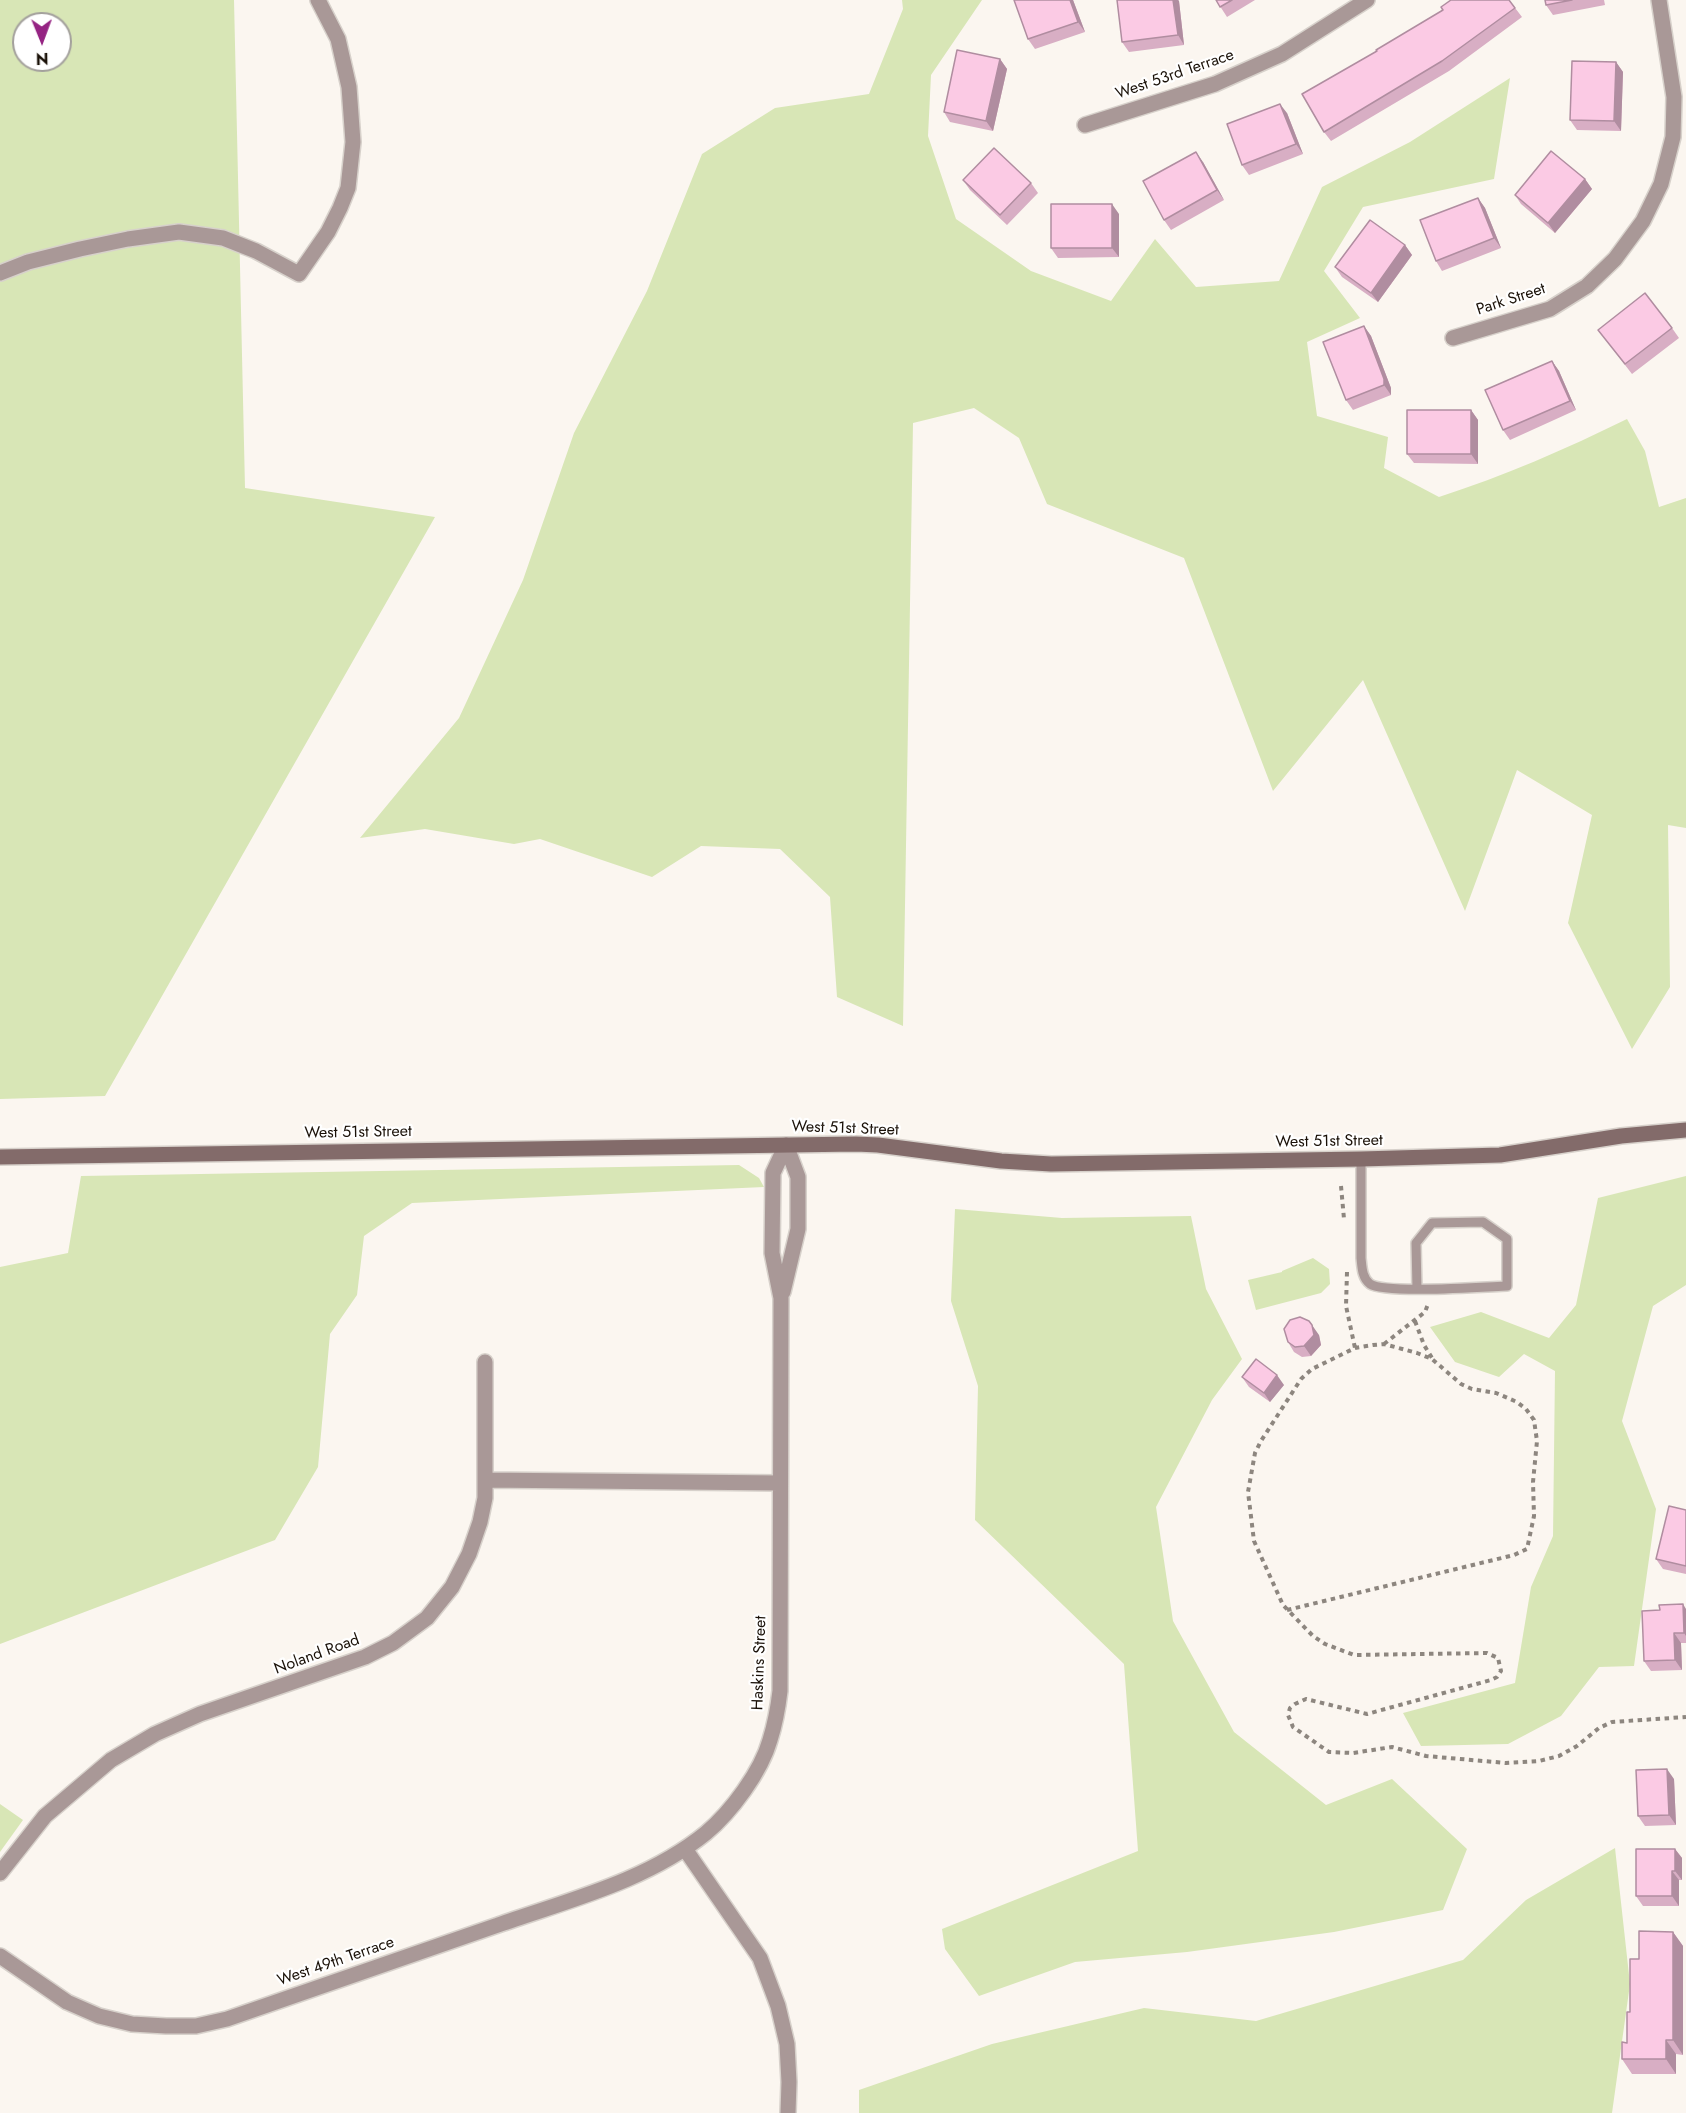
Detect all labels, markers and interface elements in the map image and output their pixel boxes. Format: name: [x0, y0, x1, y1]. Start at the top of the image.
north arrow: [12, 12, 72, 72]
street label: West 53rd Terrace: [1113, 46, 1237, 104]
text: N: [36, 47, 49, 70]
street label: Park Street: [1474, 280, 1548, 320]
street label: West 51st Street: [791, 1118, 899, 1140]
street label: West 51st Street: [304, 1122, 412, 1144]
street label: West 51st Street: [1275, 1131, 1383, 1153]
street label: Haskins Street: [749, 1615, 771, 1711]
street label: Noland Road: [272, 1631, 362, 1679]
street label: West 49th Terrace: [275, 1933, 397, 1991]

